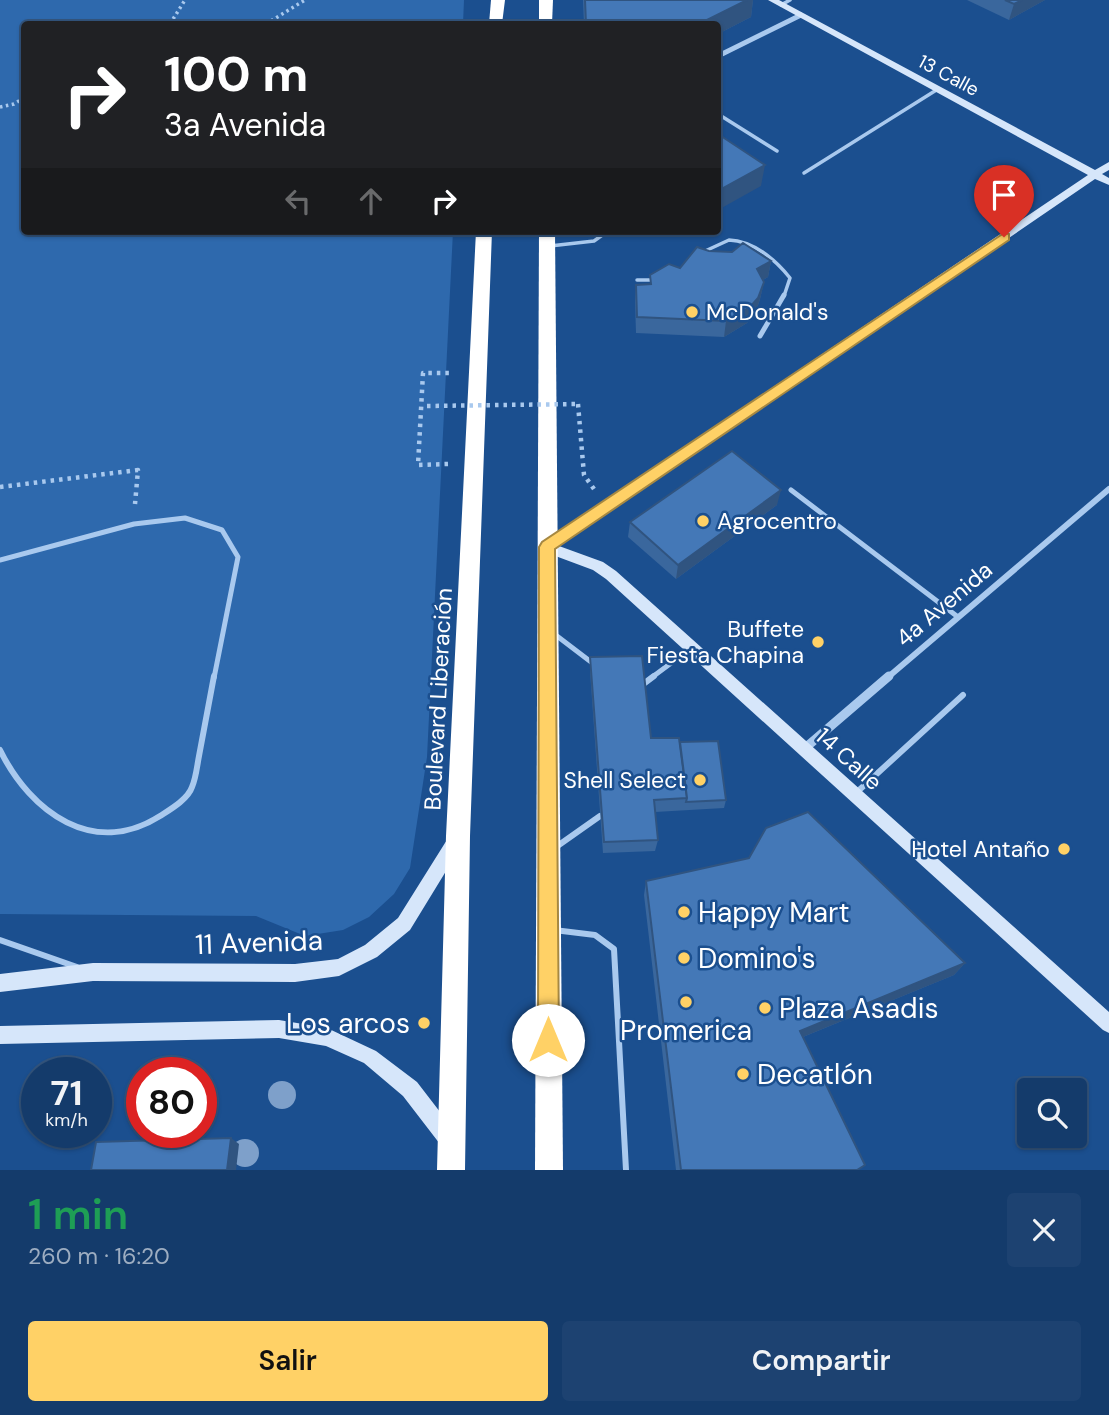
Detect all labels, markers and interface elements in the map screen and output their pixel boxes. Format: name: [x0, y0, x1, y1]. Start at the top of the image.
text: 100 m: [164, 42, 308, 106]
icon: right: [49, 49, 140, 140]
street label: 13 Calle: [914, 49, 984, 102]
text: 3a Avenida: [164, 104, 326, 146]
pin: [974, 165, 1034, 237]
icon: arrive: [985, 176, 1023, 214]
icon: left: [279, 182, 317, 220]
icon: ahead: [352, 182, 390, 220]
icon: right: [425, 182, 463, 220]
place label: McDonald's: [706, 297, 828, 327]
marker: McDonald's: [684, 304, 700, 320]
place label: Agrocentro: [717, 506, 837, 536]
marker: Agrocentro: [695, 513, 711, 529]
street label: 4a Avenida: [890, 555, 998, 653]
street label: Boulevard Liberación: [417, 587, 459, 811]
place label: Buffete Fiesta Chapina: [647, 614, 804, 670]
marker: Buffete Fiesta Chapina: [810, 634, 826, 650]
street label: 14 Calle: [809, 721, 889, 797]
place label: Shell Select: [564, 765, 686, 795]
marker: Shell Select: [692, 772, 708, 788]
place label: Hotel Antaño: [911, 834, 1050, 864]
marker: Hotel Antaño: [1056, 841, 1072, 857]
place label: Happy Mart: [698, 894, 849, 931]
marker: Happy Mart: [676, 904, 692, 920]
street label: 11 Avenida: [195, 922, 323, 963]
place label: Domino's: [698, 940, 816, 977]
marker: Domino's: [676, 950, 692, 966]
place label: Plaza Asadis: [779, 990, 938, 1027]
marker: Promerica: [678, 994, 694, 1010]
marker: Plaza Asadis: [757, 1000, 773, 1016]
position arrow: [511, 1003, 585, 1077]
place label: Los arcos: [286, 1005, 410, 1042]
place label: Promerica: [620, 1012, 752, 1049]
marker: Los arcos: [416, 1015, 432, 1031]
place label: Decatlón: [757, 1056, 873, 1093]
speed limit sign: 80: [126, 1057, 217, 1148]
marker: Decatlón: [735, 1066, 751, 1082]
text: 71: [50, 1070, 83, 1116]
map controls: [1017, 1078, 1087, 1148]
button: search: [1017, 1078, 1087, 1148]
text: km/h: [45, 1108, 88, 1132]
text: 1 min: [28, 1187, 128, 1242]
button: close: [1007, 1193, 1081, 1267]
text: 260 m · 16:20: [28, 1241, 170, 1271]
button: Salir: [28, 1321, 548, 1401]
button: Compartir: [562, 1321, 1081, 1401]

